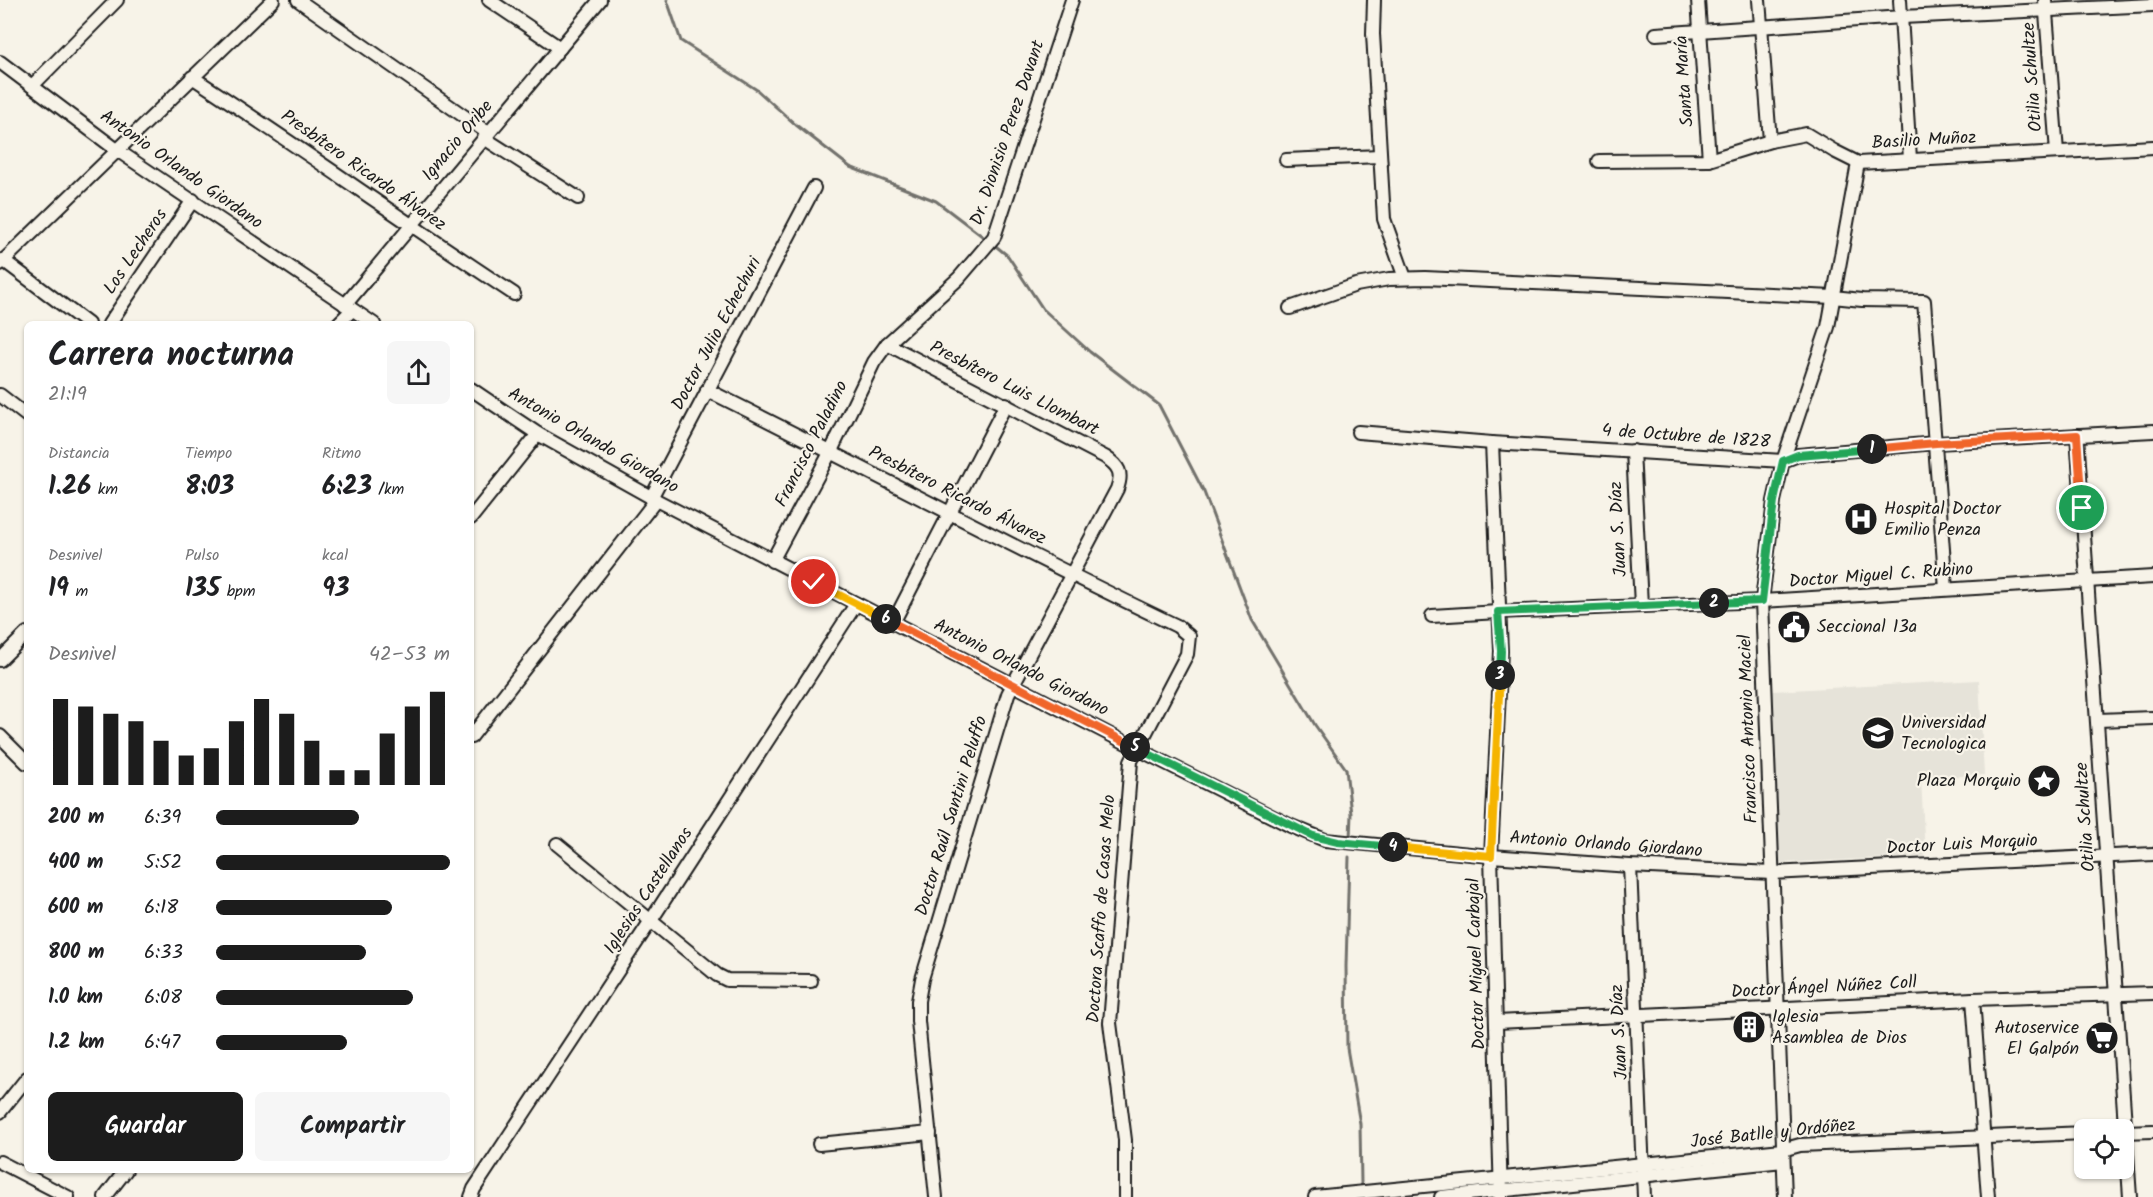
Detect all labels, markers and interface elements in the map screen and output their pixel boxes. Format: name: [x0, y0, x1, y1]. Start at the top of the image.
street label: Otilia Schultze: [2015, 21, 2051, 133]
street label: Santa María: [1667, 34, 1703, 128]
street label: Dr. Dionisio Perez Davant: [963, 36, 1054, 229]
street label: Ignacio Oribe: [415, 94, 501, 188]
street label: Antonio Orlando Giordano: [94, 103, 268, 237]
street label: Presbítero Ricardo Álvarez: [274, 103, 452, 239]
street label: Basilio Muñoz: [1871, 124, 1977, 158]
street label: Los Lecheros: [96, 203, 176, 301]
street label: Doctor Julio Echechuri: [664, 251, 770, 416]
text: Carrera nocturna: [48, 330, 294, 383]
street label: Presbítero Luis Llombart: [924, 334, 1105, 445]
button: share: [387, 341, 450, 404]
street label: Francisco Paladino: [768, 376, 856, 512]
text: 21:19: [48, 379, 87, 411]
street label: Antonio Orlando Giordano: [502, 380, 684, 502]
street label: 4 de Octubre de 1828: [1601, 417, 1771, 457]
pin: 1: [1857, 434, 1887, 464]
text: 1: [1870, 436, 1874, 461]
street label: Presbítero Ricardo Álvarez: [863, 438, 1051, 554]
text: Distancia: [48, 441, 110, 466]
text: Tiempo: [185, 441, 232, 466]
text: Ritmo: [322, 441, 361, 466]
text: 1.26: [48, 466, 91, 508]
text: 8:03: [185, 466, 234, 508]
text: 6:23: [322, 466, 372, 508]
text: km: [91, 477, 118, 502]
text: /km: [372, 477, 404, 502]
street label: Juan S. Díaz: [1602, 480, 1636, 578]
pin: [2056, 482, 2107, 533]
icon: arrive: [2065, 491, 2098, 524]
place label: Hospital Doctor Emilio Penza: [1884, 495, 2002, 545]
hospital icon: Hospital Doctor Emilio Penza: [1843, 501, 1879, 537]
text: Desnivel: [48, 543, 103, 568]
text: Pulso: [185, 543, 219, 568]
text: kcal: [322, 543, 348, 568]
street label: Doctor Miguel C. Rubino: [1788, 555, 1974, 597]
pin: [788, 556, 839, 607]
icon: check: [797, 565, 830, 598]
text: 19: [48, 568, 69, 610]
text: 135: [185, 568, 220, 610]
text: 93: [322, 568, 349, 610]
text: m: [69, 579, 88, 604]
text: bpm: [220, 579, 255, 604]
pin: 2: [1699, 588, 1729, 618]
text: 2: [1709, 590, 1719, 615]
pin: 6: [871, 604, 901, 634]
text: 6: [882, 606, 890, 631]
public building icon: Seccional 13a: [1776, 609, 1812, 645]
street label: Antonio Orlando Giordano: [928, 611, 1114, 725]
place label: Seccional 13a: [1817, 613, 1917, 642]
street label: Francisco Antonio Maciel: [1731, 633, 1767, 824]
text: Desnivel: [48, 639, 116, 671]
text: 42–53 m: [369, 639, 450, 671]
pin: 3: [1485, 660, 1515, 690]
text: 3: [1496, 662, 1504, 687]
place label: Universidad Tecnologica: [1901, 709, 1987, 759]
street label: Doctor Raúl Santini Peluffo: [908, 712, 996, 920]
school or university icon: Universidad Tecnologica: [1860, 715, 1896, 751]
pin: 5: [1120, 732, 1150, 762]
text: 5: [1131, 734, 1139, 759]
street label: Otilia Schultze: [2068, 761, 2104, 873]
place icon: Plaza Morquio: [2026, 763, 2062, 799]
place label: Plaza Morquio: [1917, 767, 2021, 796]
street label: Doctora Scaffo de Casas Melo: [1080, 794, 1124, 1024]
text: 200 m: [48, 802, 104, 834]
text: 6:39: [144, 802, 181, 834]
street label: Iglesias Castellanos: [597, 821, 701, 960]
street label: Antonio Orlando Giordano: [1509, 824, 1703, 866]
street label: Doctor Luis Morquio: [1886, 827, 2038, 863]
pin: 4: [1378, 832, 1408, 862]
text: 4: [1389, 834, 1397, 859]
text: 400 m: [48, 847, 104, 879]
text: 5:52: [144, 847, 182, 879]
street label: Doctor Miguel Carbajal: [1459, 877, 1494, 1050]
text: 600 m: [48, 892, 103, 924]
text: 6:18: [144, 892, 178, 924]
text: 800 m: [48, 937, 104, 969]
text: 6:33: [144, 937, 183, 969]
street label: Doctor Ángel Núñez Coll: [1730, 969, 1918, 1007]
text: 1.0 km: [48, 982, 103, 1014]
text: 6:08: [144, 982, 182, 1014]
street label: Juan S. Díaz: [1603, 983, 1637, 1081]
place label: Iglesia Asamblea de Dios: [1772, 1003, 1907, 1053]
building icon: Iglesia Asamblea de Dios: [1731, 1009, 1767, 1045]
place label: Autoservice El Galpón: [1995, 1014, 2079, 1064]
supermarket icon: Autoservice El Galpón: [2084, 1020, 2120, 1056]
text: 1.2 km: [48, 1027, 104, 1059]
text: 6:47: [144, 1027, 180, 1059]
button: Guardar: [48, 1092, 243, 1161]
button: Compartir: [255, 1092, 450, 1161]
street label: José Batlle y Ordóñez: [1689, 1111, 1857, 1157]
map controls: [2074, 1119, 2134, 1179]
button: locate: [2074, 1119, 2134, 1179]

